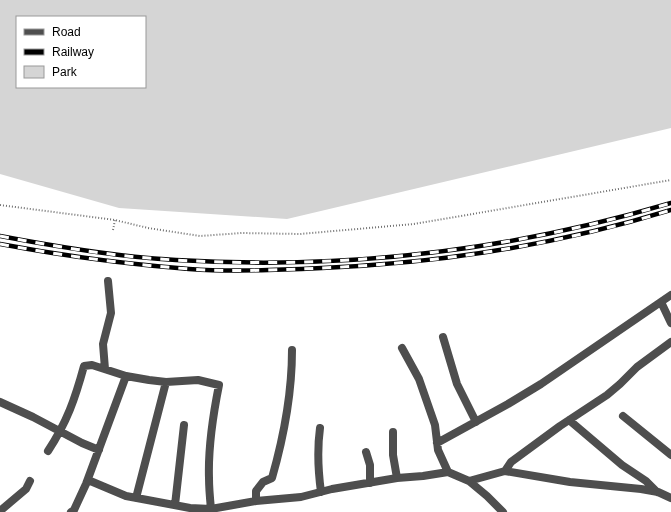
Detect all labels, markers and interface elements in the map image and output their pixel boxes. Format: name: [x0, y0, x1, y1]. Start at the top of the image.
legend: [16, 16, 146, 88]
text: Road: [52, 25, 81, 39]
text: Railway: [52, 45, 94, 59]
text: Park: [52, 65, 78, 79]

